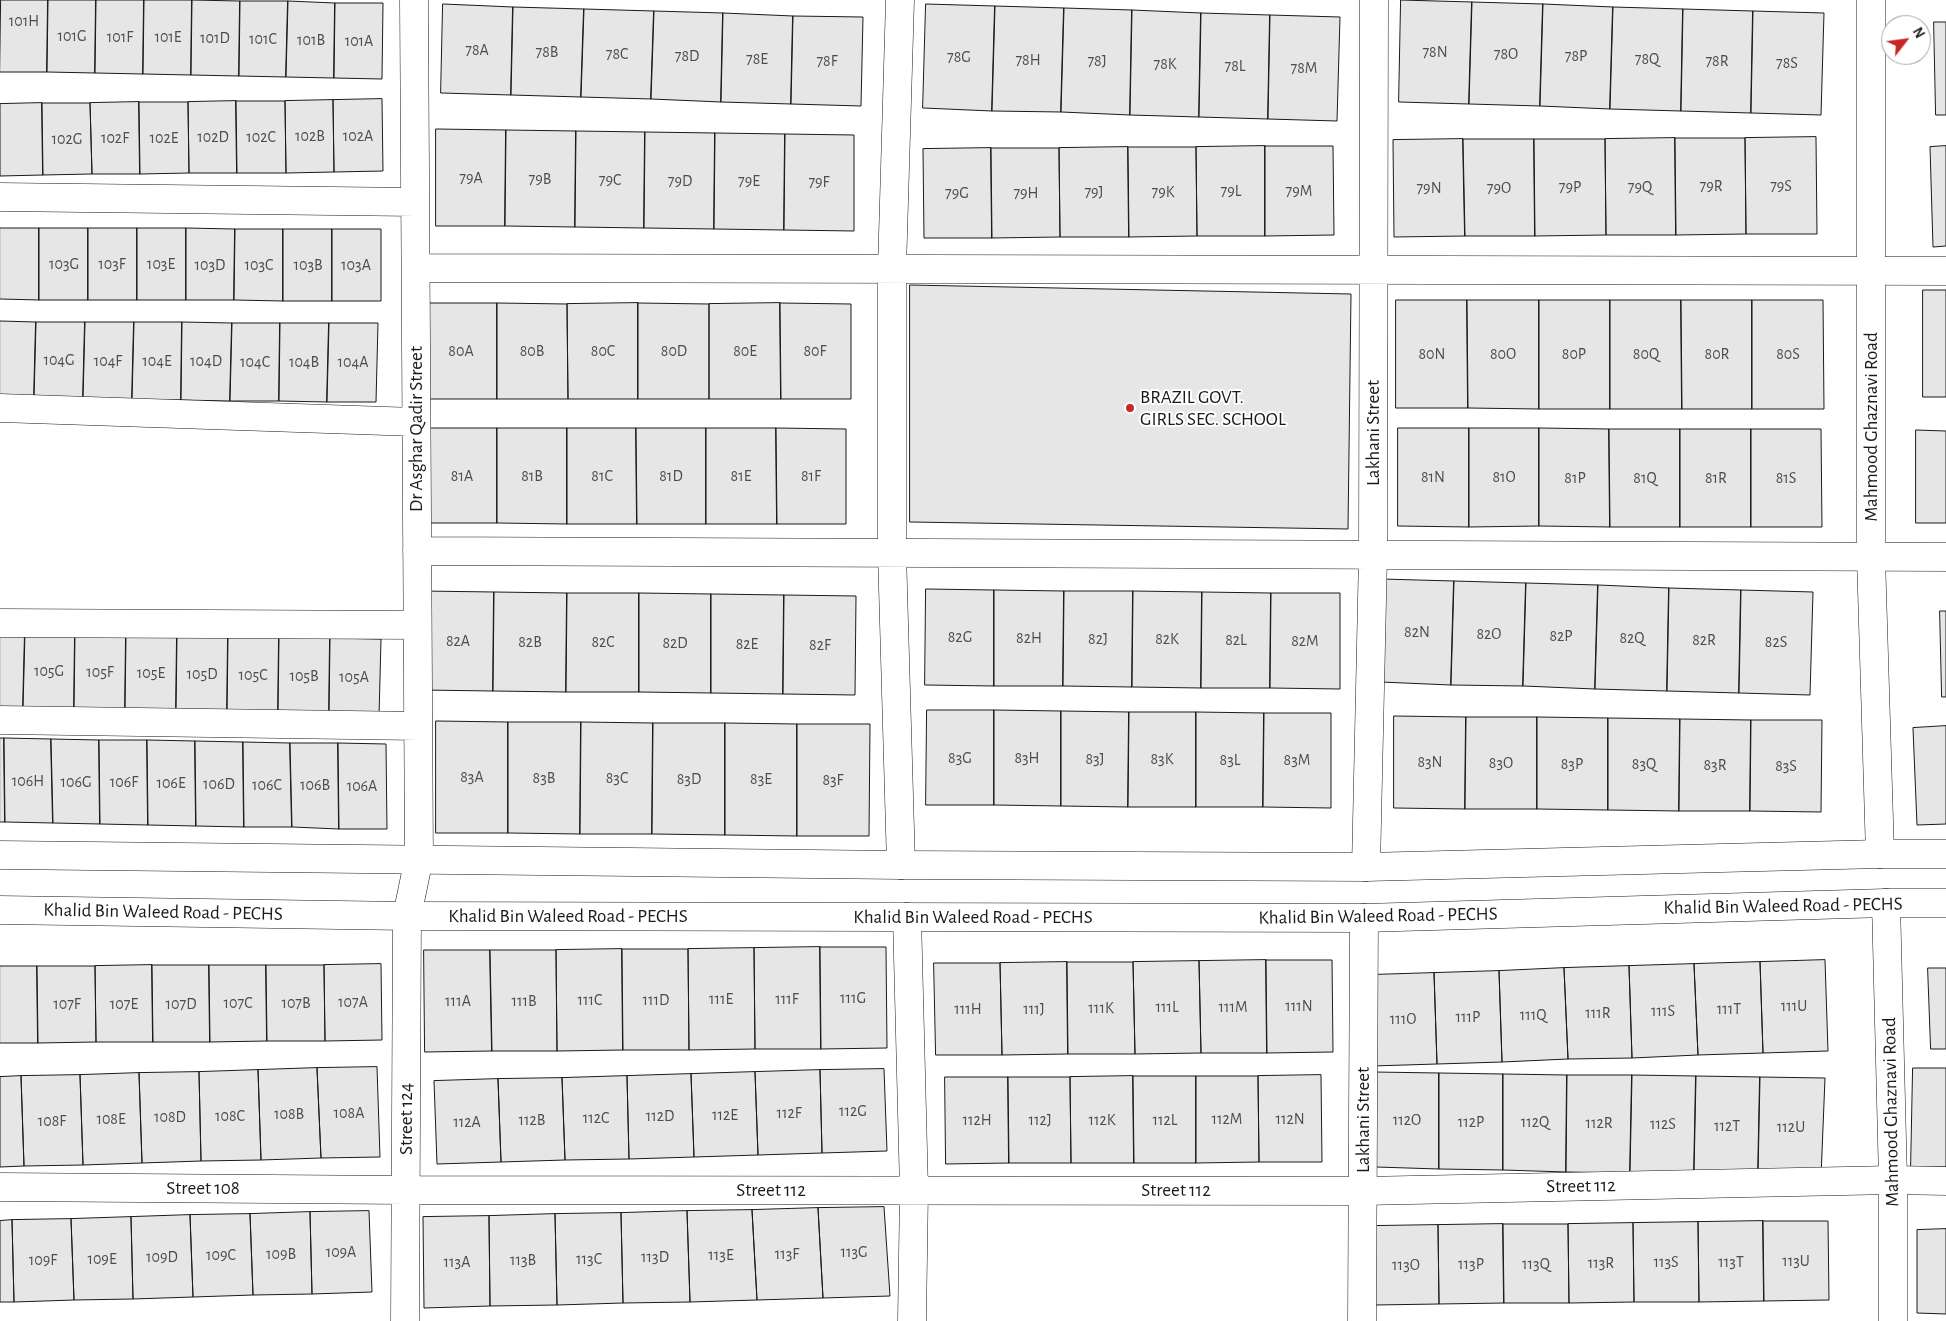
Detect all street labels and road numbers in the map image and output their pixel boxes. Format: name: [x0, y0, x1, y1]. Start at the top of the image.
street label: Mahmood Ghaznavi Road: [1860, 332, 1882, 522]
street label: Dr Asghar Qadir Street: [405, 346, 427, 512]
street label: Lakhani Street: [1362, 380, 1384, 486]
street label: Khalid Bin Waleed Road - PECHS: [1663, 893, 1903, 919]
street label: Khalid Bin Waleed Road - PECHS: [43, 899, 283, 925]
street label: Khalid Bin Waleed Road - PECHS: [1258, 903, 1498, 929]
street label: Khalid Bin Waleed Road - PECHS: [448, 905, 688, 927]
street label: Khalid Bin Waleed Road - PECHS: [853, 906, 1093, 928]
street label: Mahmood Ghaznavi Road: [1878, 1017, 1904, 1207]
street label: Lakhani Street: [1352, 1067, 1374, 1173]
street label: Street 124: [395, 1083, 417, 1155]
street label: Street 112: [1546, 1174, 1616, 1198]
street label: Street 108: [166, 1177, 240, 1199]
street label: Street 112: [736, 1179, 806, 1201]
street label: Street 112: [1141, 1179, 1211, 1201]

